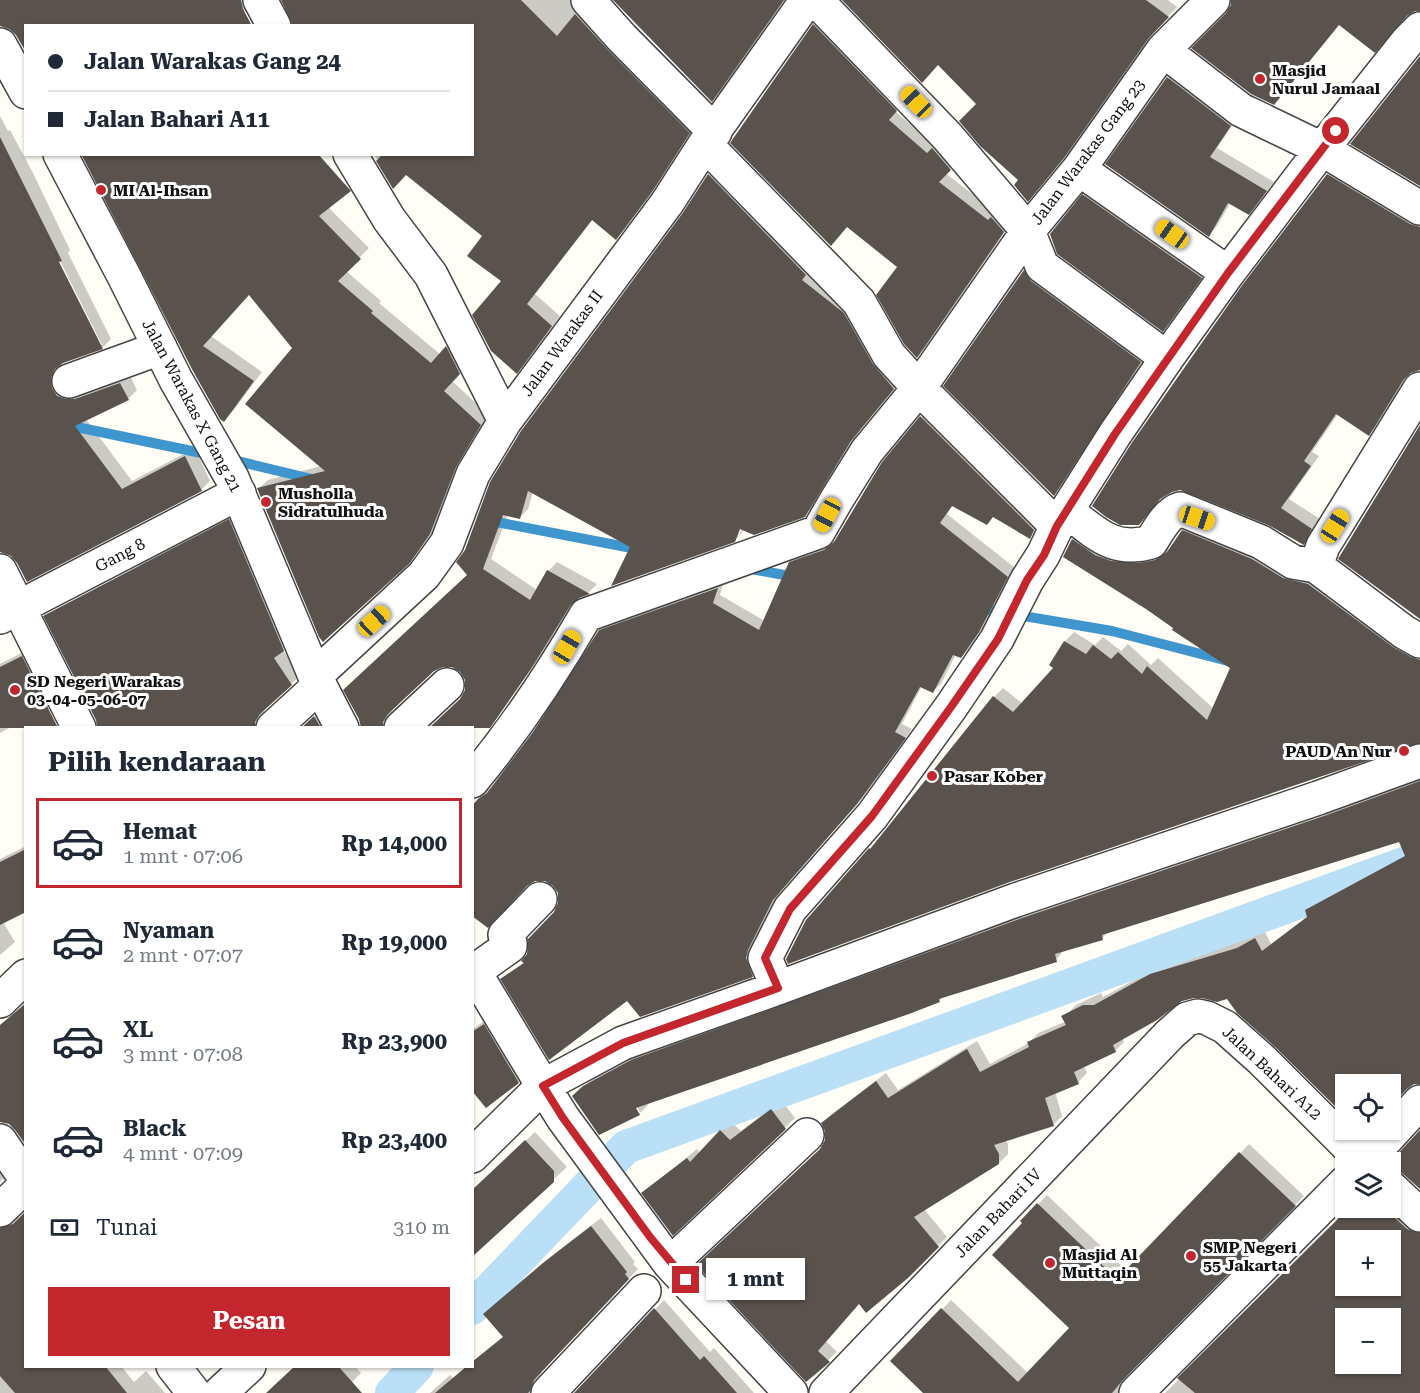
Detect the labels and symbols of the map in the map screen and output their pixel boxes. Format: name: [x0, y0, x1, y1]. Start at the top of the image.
place label: Masjid Nurul Jamaal: [1272, 61, 1381, 98]
marker: Masjid Nurul Jamaal: [1253, 72, 1267, 86]
street label: Jalan Warakas Gang 23: [1027, 75, 1149, 229]
car: [897, 83, 935, 121]
route start: [1322, 117, 1349, 144]
place label: MI Al-Ihsan: [113, 181, 209, 200]
marker: MI Al-Ihsan: [94, 183, 108, 197]
car: [1152, 216, 1192, 252]
street label: Jalan Warakas II: [517, 286, 607, 400]
street label: Jalan Warakas X Gang 21: [138, 316, 246, 496]
place label: Musholla Sidratulhuda: [278, 484, 385, 521]
marker: Musholla Sidratulhuda: [259, 495, 273, 509]
car: [811, 495, 843, 535]
car: [1177, 504, 1217, 532]
car: [1318, 506, 1352, 546]
street label: Gang 8: [92, 534, 148, 576]
car: [355, 602, 393, 640]
car: [550, 627, 584, 667]
place label: SD Negeri Warakas 03-04-05-06-07: [27, 672, 181, 709]
marker: SD Negeri Warakas 03-04-05-06-07: [8, 683, 22, 697]
place label: PAUD An Nur: [1285, 742, 1392, 761]
marker: PAUD An Nur: [1397, 744, 1411, 758]
place label: Pasar Kober: [944, 767, 1043, 786]
marker: Pasar Kober: [925, 769, 939, 783]
street label: Jalan Bahari A12: [1219, 1022, 1325, 1124]
street label: Jalan Bahari IV: [951, 1164, 1046, 1262]
place label: SMP Negeri 55 Jakarta: [1203, 1238, 1297, 1275]
place label: Masjid Al Muttaqin: [1062, 1245, 1138, 1282]
marker: SMP Negeri 55 Jakarta: [1184, 1249, 1198, 1263]
marker: Masjid Al Muttaqin: [1043, 1256, 1057, 1270]
callout: 1 mnt: [707, 1259, 806, 1301]
route end: [672, 1266, 699, 1293]

